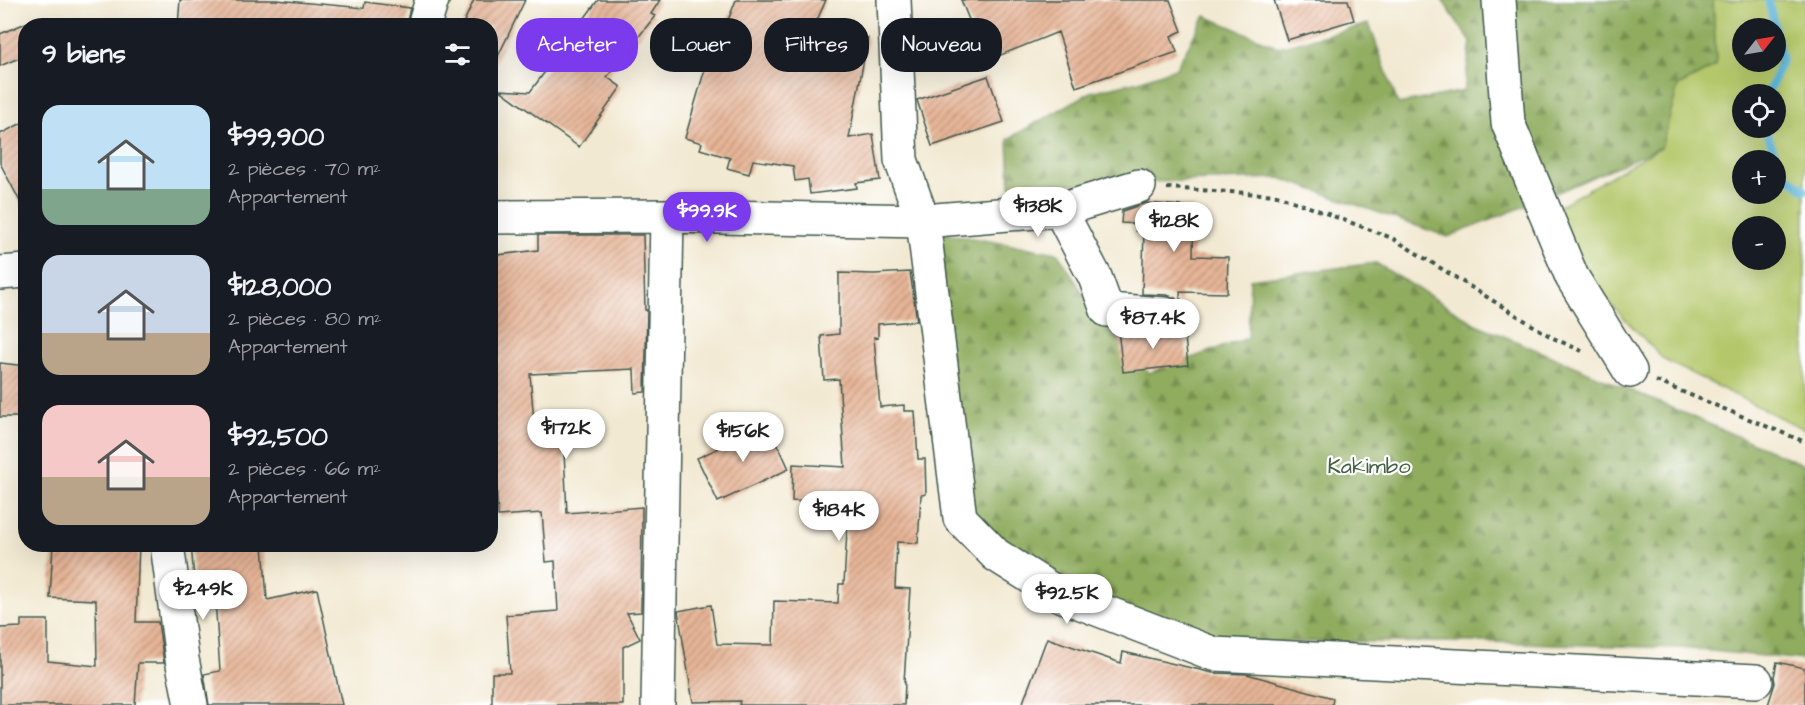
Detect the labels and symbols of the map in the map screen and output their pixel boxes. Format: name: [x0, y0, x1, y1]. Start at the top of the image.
north arrow: [1732, 18, 1786, 72]
pin: $138K: [996, 187, 1080, 238]
pin: $99.9K: [658, 192, 756, 243]
pin: $128K: [1132, 202, 1216, 253]
pin: $87.4K: [1104, 299, 1202, 350]
pin: $172K: [524, 409, 608, 460]
pin: $156K: [701, 412, 785, 463]
park label: Kakimbo: [1327, 451, 1411, 482]
pin: $184K: [797, 491, 881, 542]
pin: $249K: [161, 570, 245, 621]
pin: $92.5K: [1018, 574, 1116, 625]

